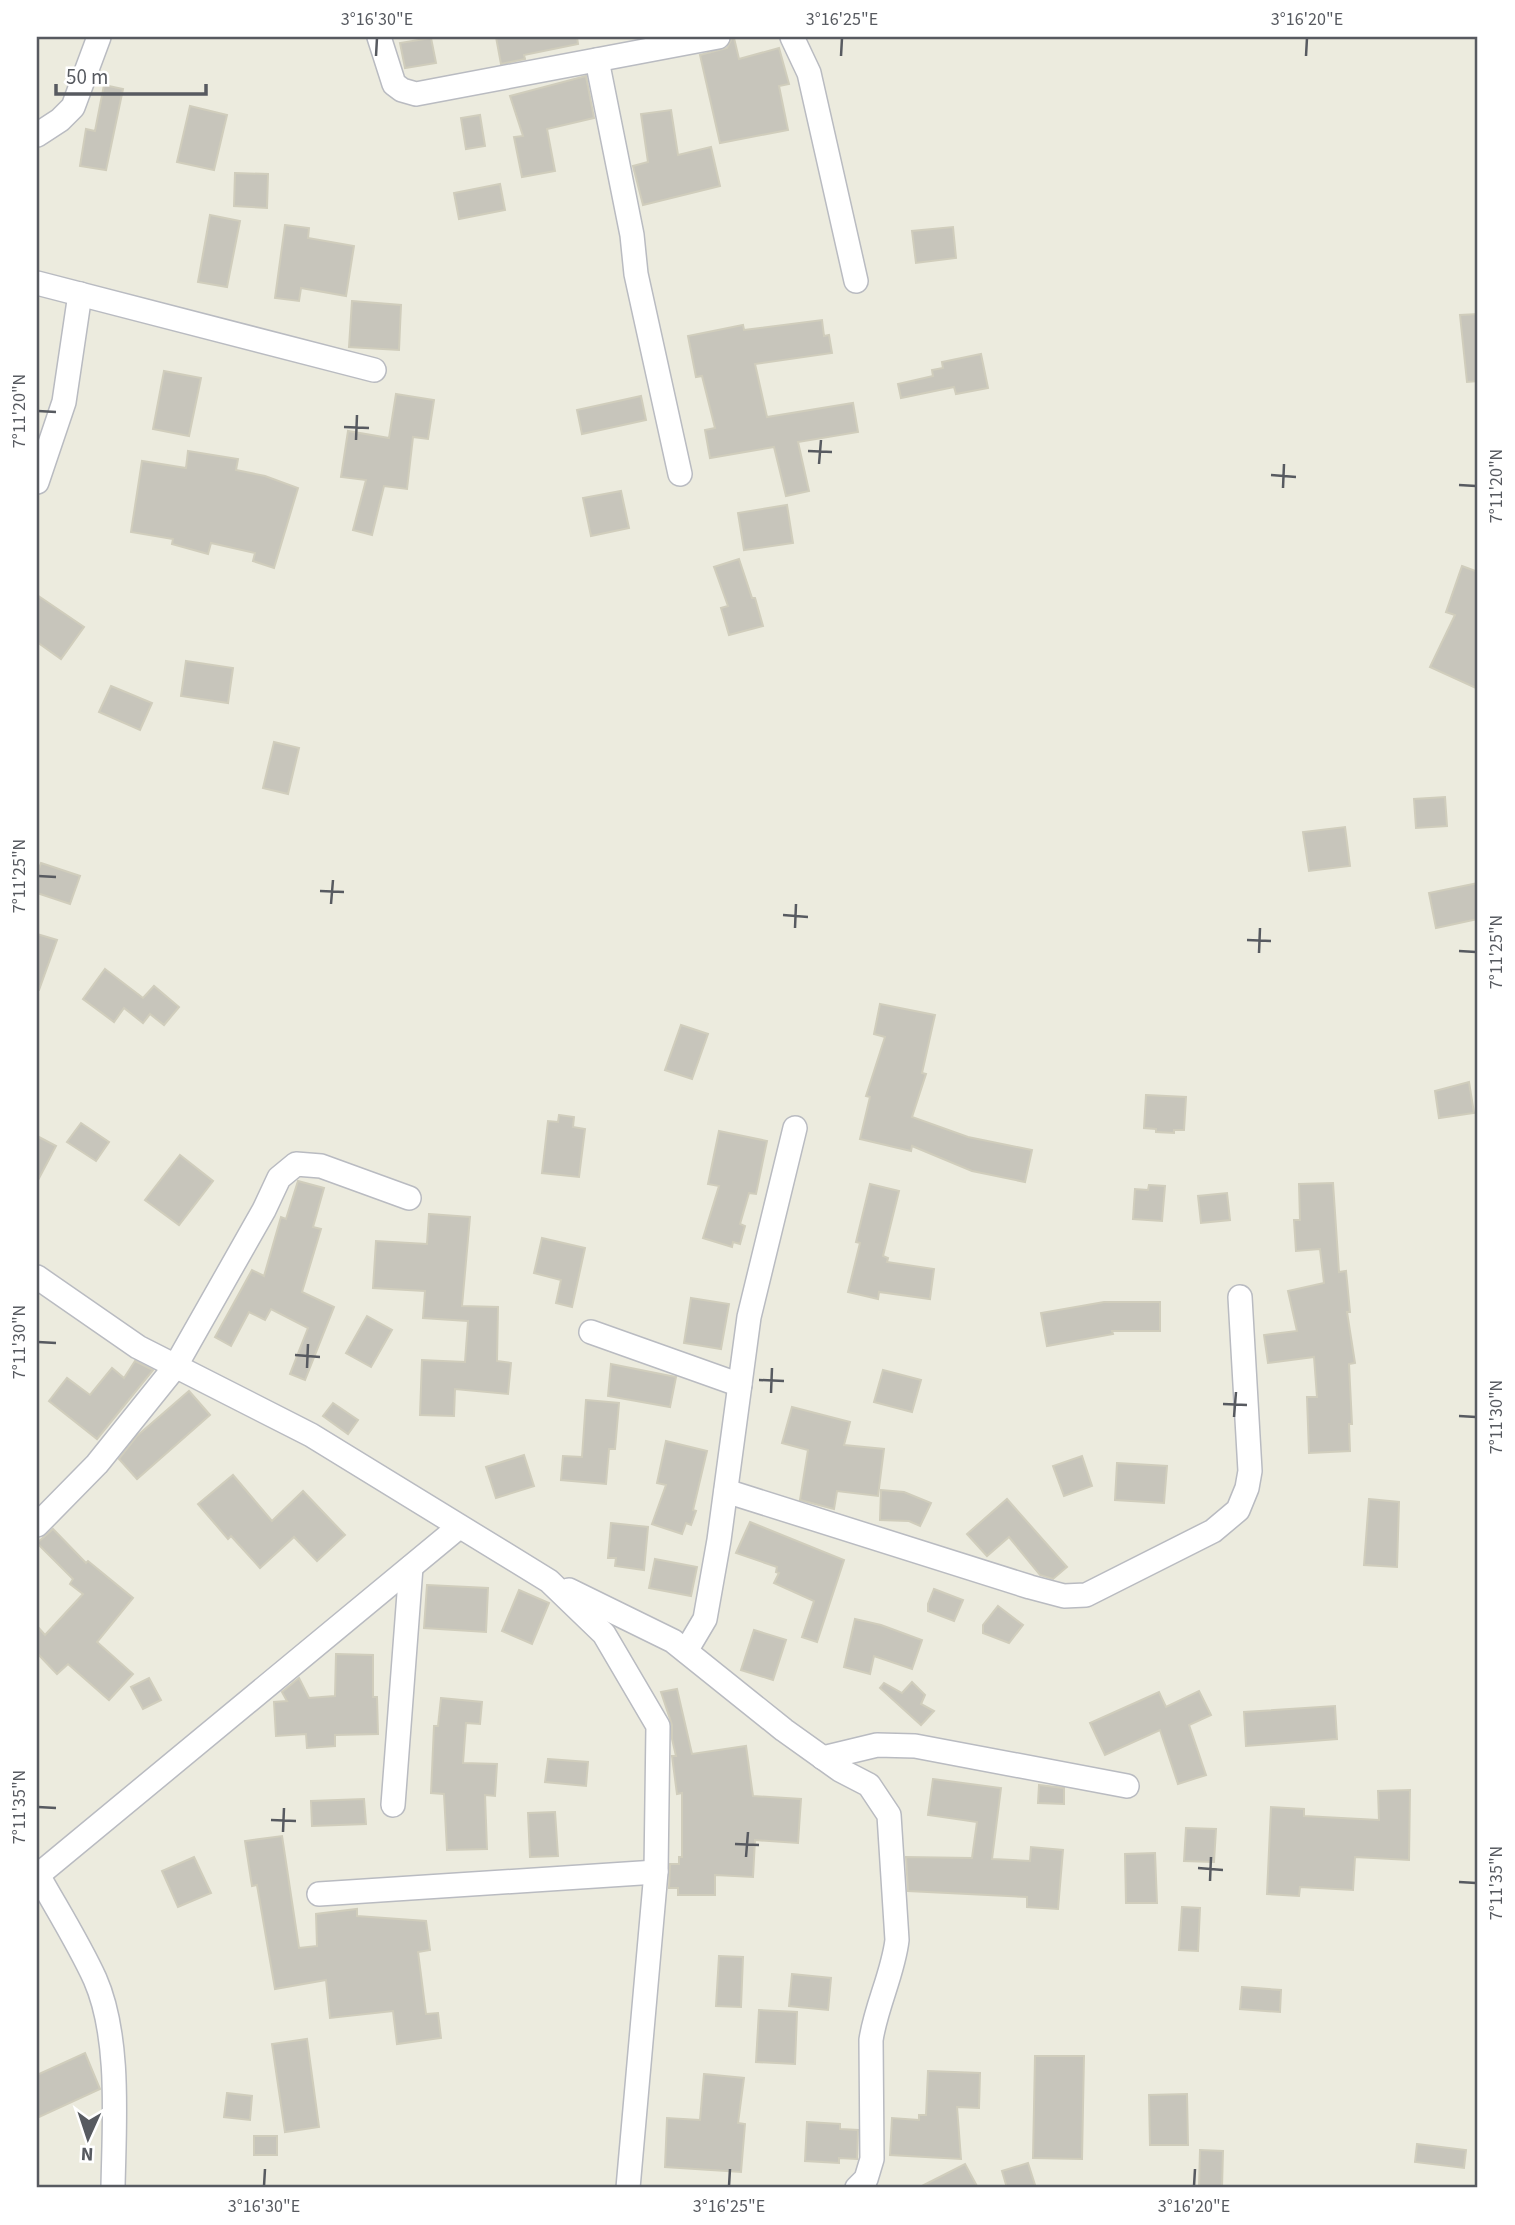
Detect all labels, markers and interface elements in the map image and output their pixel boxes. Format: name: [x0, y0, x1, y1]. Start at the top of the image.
text: 3°16'30"E: [341, 7, 413, 32]
text: 3°16'25"E: [806, 7, 878, 32]
text: 3°16'20"E: [1271, 7, 1343, 32]
scale bar: [56, 52, 206, 96]
text: 50 m: [66, 62, 108, 92]
text: 7°11'20"N: [7, 374, 32, 448]
text: 7°11'20"N: [1484, 449, 1509, 523]
text: 7°11'25"N: [7, 839, 32, 913]
text: 7°11'25"N: [1484, 915, 1509, 989]
text: 7°11'30"N: [7, 1305, 32, 1379]
text: 7°11'30"N: [1484, 1380, 1509, 1454]
text: 7°11'35"N: [7, 1770, 32, 1844]
text: 7°11'35"N: [1484, 1846, 1509, 1920]
north arrow: [52, 2102, 122, 2172]
text: N: [80, 2140, 94, 2167]
text: 3°16'30"E: [228, 2194, 300, 2219]
text: 3°16'25"E: [693, 2194, 765, 2219]
text: 3°16'20"E: [1158, 2194, 1230, 2219]

